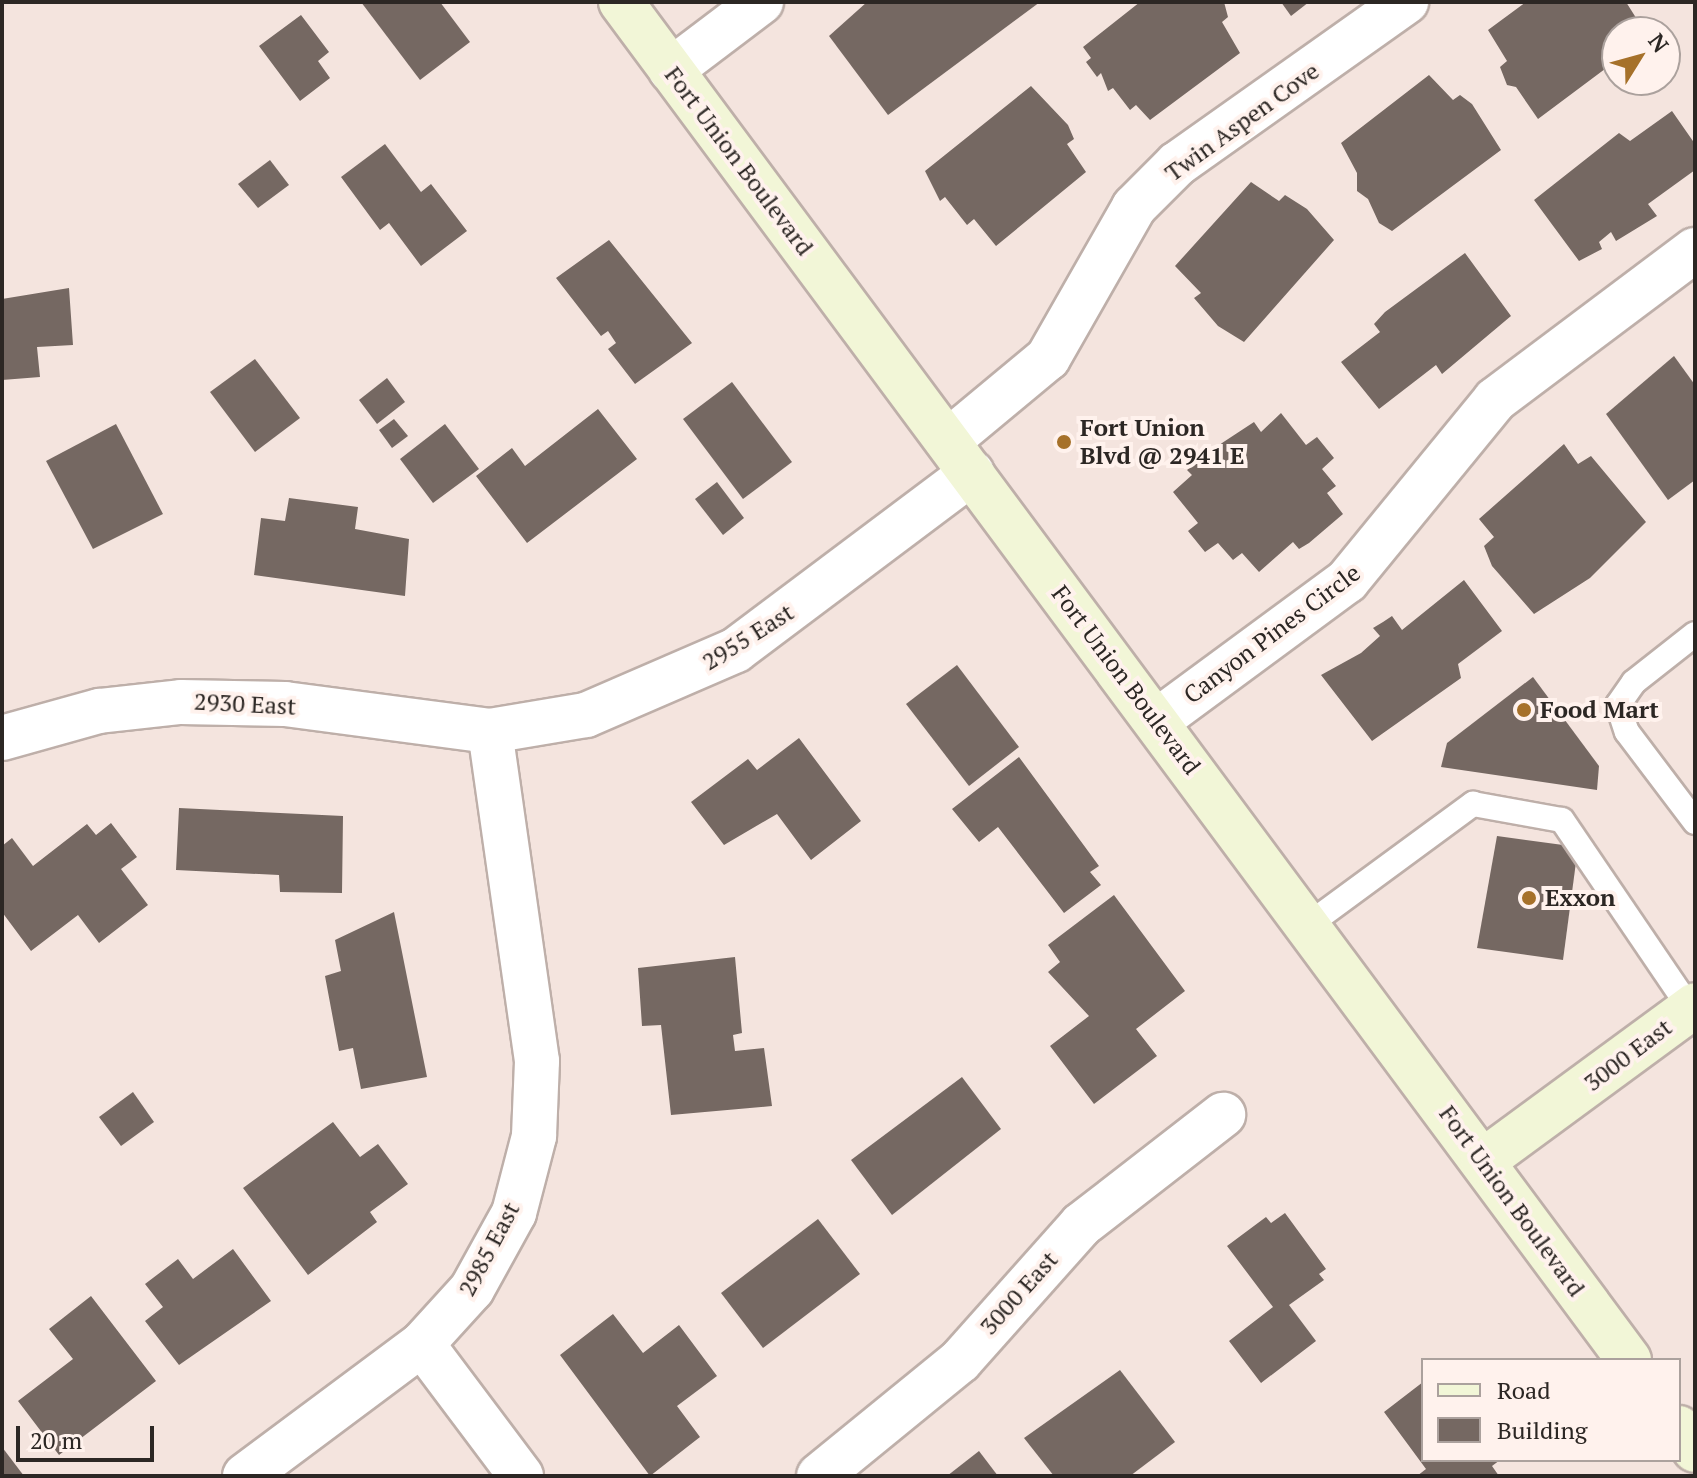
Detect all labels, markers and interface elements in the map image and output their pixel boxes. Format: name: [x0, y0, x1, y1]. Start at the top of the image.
north arrow: [1601, 16, 1681, 96]
text: N: [1642, 27, 1676, 58]
street label: Twin Aspen Cove: [1159, 56, 1325, 188]
street label: Fort Union Boulevard: [659, 61, 819, 261]
place label: Fort Union Blvd @ 2941 E: [1080, 414, 1245, 470]
marker: Fort Union Blvd @ 2941 E: [1055, 433, 1073, 451]
street label: Canyon Pines Circle: [1178, 558, 1366, 710]
street label: Fort Union Boulevard: [1046, 580, 1206, 780]
street label: 2955 East: [697, 598, 799, 676]
street label: 2930 East: [193, 687, 297, 721]
place label: Food Mart: [1540, 696, 1659, 724]
marker: Food Mart: [1515, 701, 1533, 719]
place label: Exxon: [1545, 884, 1616, 912]
marker: Exxon: [1520, 889, 1538, 907]
street label: 3000 East: [1578, 1013, 1678, 1097]
street label: Fort Union Boulevard: [1433, 1100, 1591, 1302]
street label: 2985 East: [452, 1197, 526, 1301]
street label: 3000 East: [974, 1245, 1064, 1341]
legend: [1421, 1358, 1681, 1462]
text: Road: [1497, 1374, 1551, 1406]
scale bar: [20, 1410, 158, 1460]
text: Building: [1497, 1414, 1587, 1446]
text: 20 m: [30, 1424, 82, 1456]

